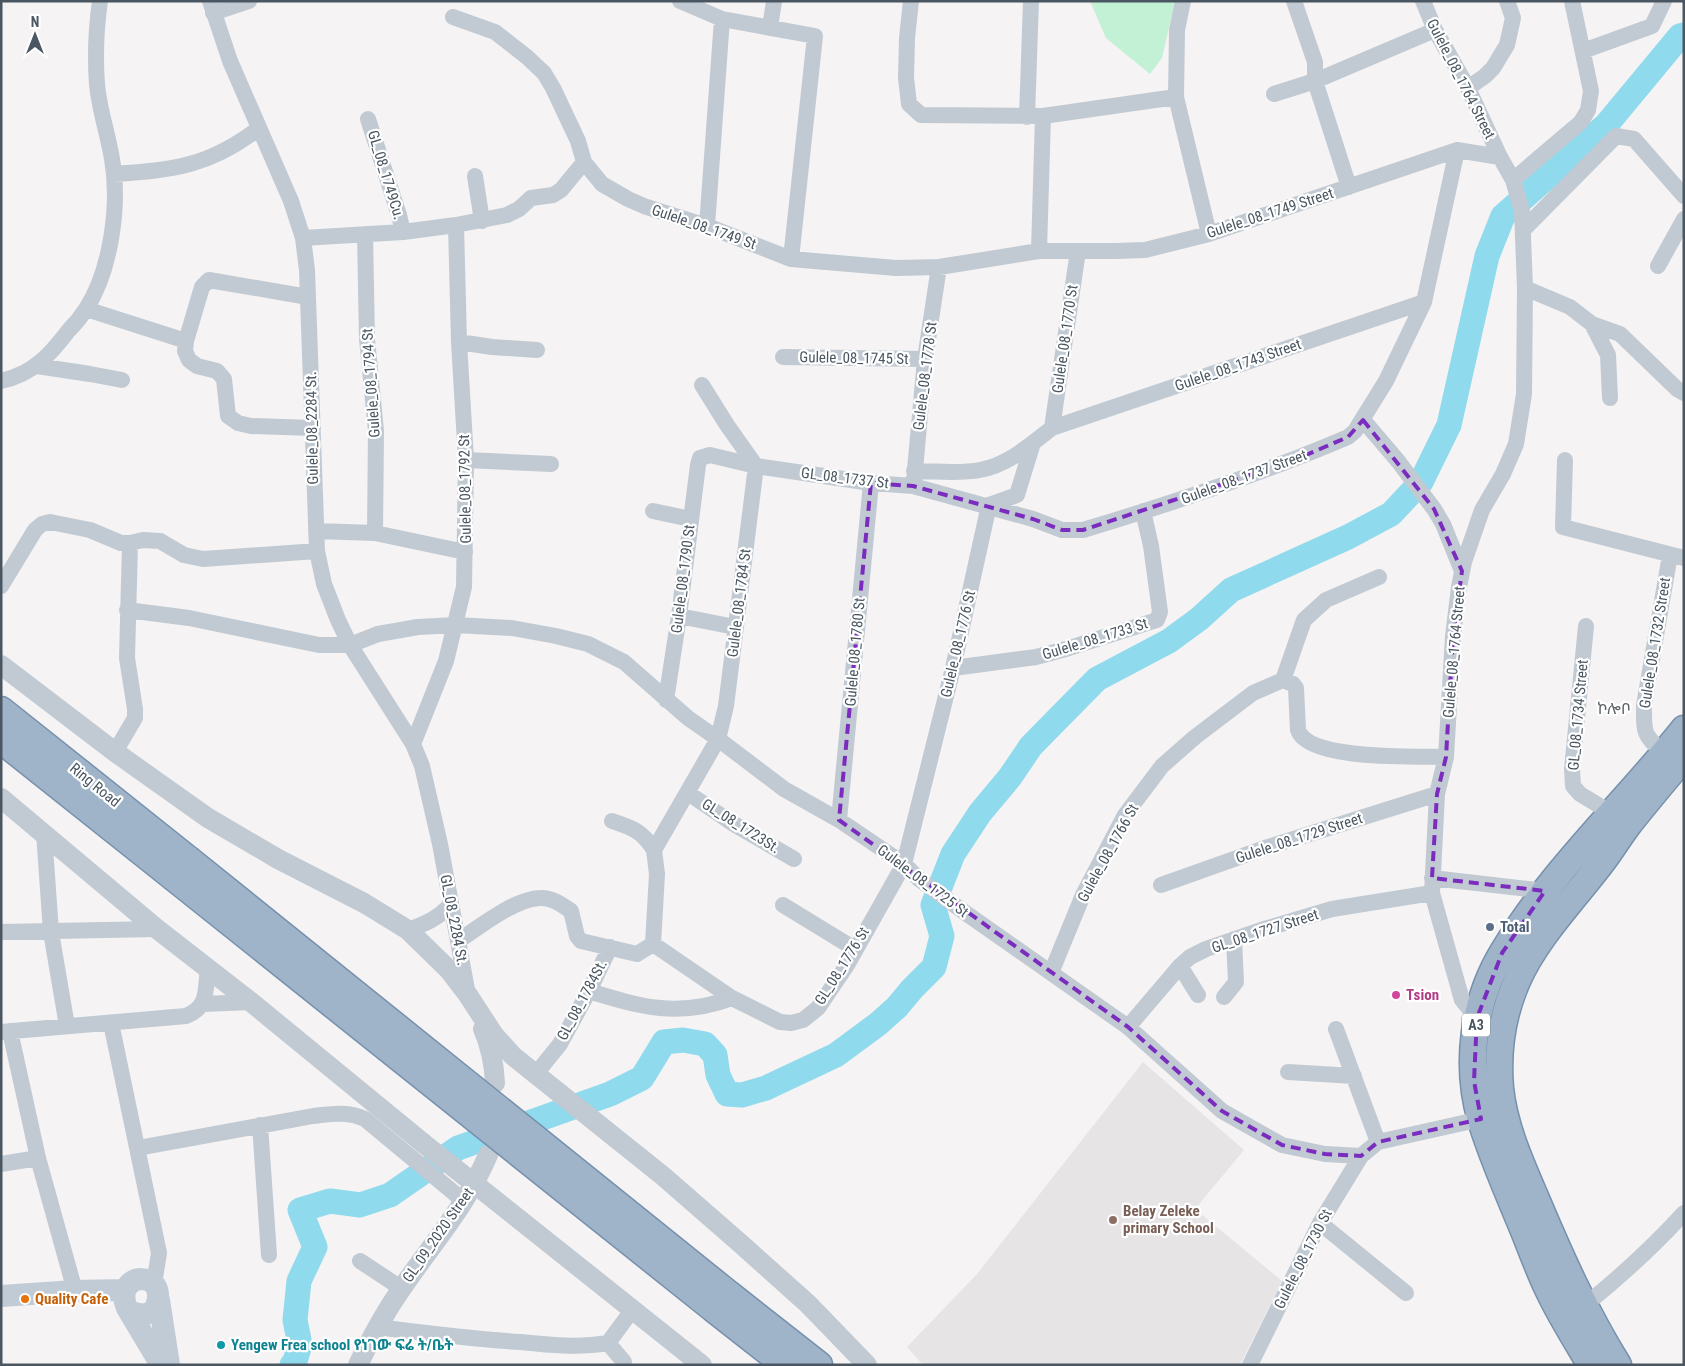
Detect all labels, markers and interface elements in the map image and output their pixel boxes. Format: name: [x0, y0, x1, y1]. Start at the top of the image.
north arrow: [10, 10, 60, 60]
text: N: [31, 14, 39, 30]
street label: Gulele_08_1764 Street: [1423, 16, 1499, 142]
street label: GL_08_1749Cu.: [364, 128, 408, 222]
street label: Gulele_08_1749 Street: [1204, 184, 1336, 242]
street label: Gulele_08_1749 St: [649, 201, 759, 253]
street label: Gulele_08_1770 St: [1048, 284, 1082, 394]
street label: Gulele_08_1778 St: [909, 321, 941, 431]
street label: Gulele_08_1794 St: [358, 328, 384, 438]
street label: Gulele_08_1743 Street: [1173, 335, 1303, 395]
street label: Gulele_08_1745 St: [799, 348, 909, 368]
street label: Gulele_08_2284 St.: [302, 371, 322, 485]
street label: Gulele_08_1792 St: [455, 434, 475, 544]
street label: Gulele_08_1737 Street: [1179, 446, 1309, 508]
street label: GL_08_1737 St: [800, 464, 890, 492]
street label: Gulele_08_1790 St: [667, 524, 699, 634]
street label: Gulele_08_1784 St: [723, 548, 755, 658]
street label: Gulele_08_1732 Street: [1636, 576, 1674, 710]
street label: Gulele_08_1764 Street: [1439, 585, 1469, 719]
street label: Gulele_08_1776 St: [937, 589, 979, 699]
street label: Gulele_08_1780 St: [841, 597, 869, 707]
street label: Gulele_08_1733 St: [1040, 614, 1150, 664]
street label: GL_08_1734 Street: [1564, 659, 1592, 771]
district label: ኮሎቦ: [1597, 699, 1631, 718]
street label: Ring Road: [66, 759, 124, 811]
street label: GL_08_1723St.: [699, 795, 783, 857]
street label: Gulele_08_1766 St: [1074, 801, 1142, 905]
street label: Gulele_08_1729 Street: [1233, 809, 1365, 867]
street label: Gulele_08_1725 St: [874, 841, 972, 921]
street label: GL_08_2284 St.: [436, 873, 472, 967]
street label: GL_08_1727 Street: [1209, 905, 1321, 957]
place label: Total: [1500, 918, 1530, 936]
marker: Total: [1484, 921, 1496, 933]
street label: GL_08_1776 St: [811, 924, 873, 1008]
street label: GL_08_1784St.: [553, 957, 611, 1043]
place label: Tsion: [1406, 986, 1439, 1004]
marker: Tsion: [1390, 989, 1402, 1001]
road number: A3: [1462, 1014, 1490, 1036]
street label: GL_09_2020 Street: [399, 1184, 477, 1286]
place label: Belay Zeleke primary School: [1123, 1202, 1214, 1237]
street label: Gulele_08_1730 St: [1270, 1206, 1336, 1312]
marker: Belay Zeleke primary School: [1107, 1214, 1119, 1226]
place label: Quality Cafe: [35, 1290, 108, 1308]
marker: Quality Cafe: [19, 1293, 31, 1305]
place label: Yengew Frea school የነገው ፍሬ ት/ቤት: [231, 1336, 454, 1354]
marker: Yengew Frea school የነገው ፍሬ ት/ቤት: [215, 1339, 227, 1351]

